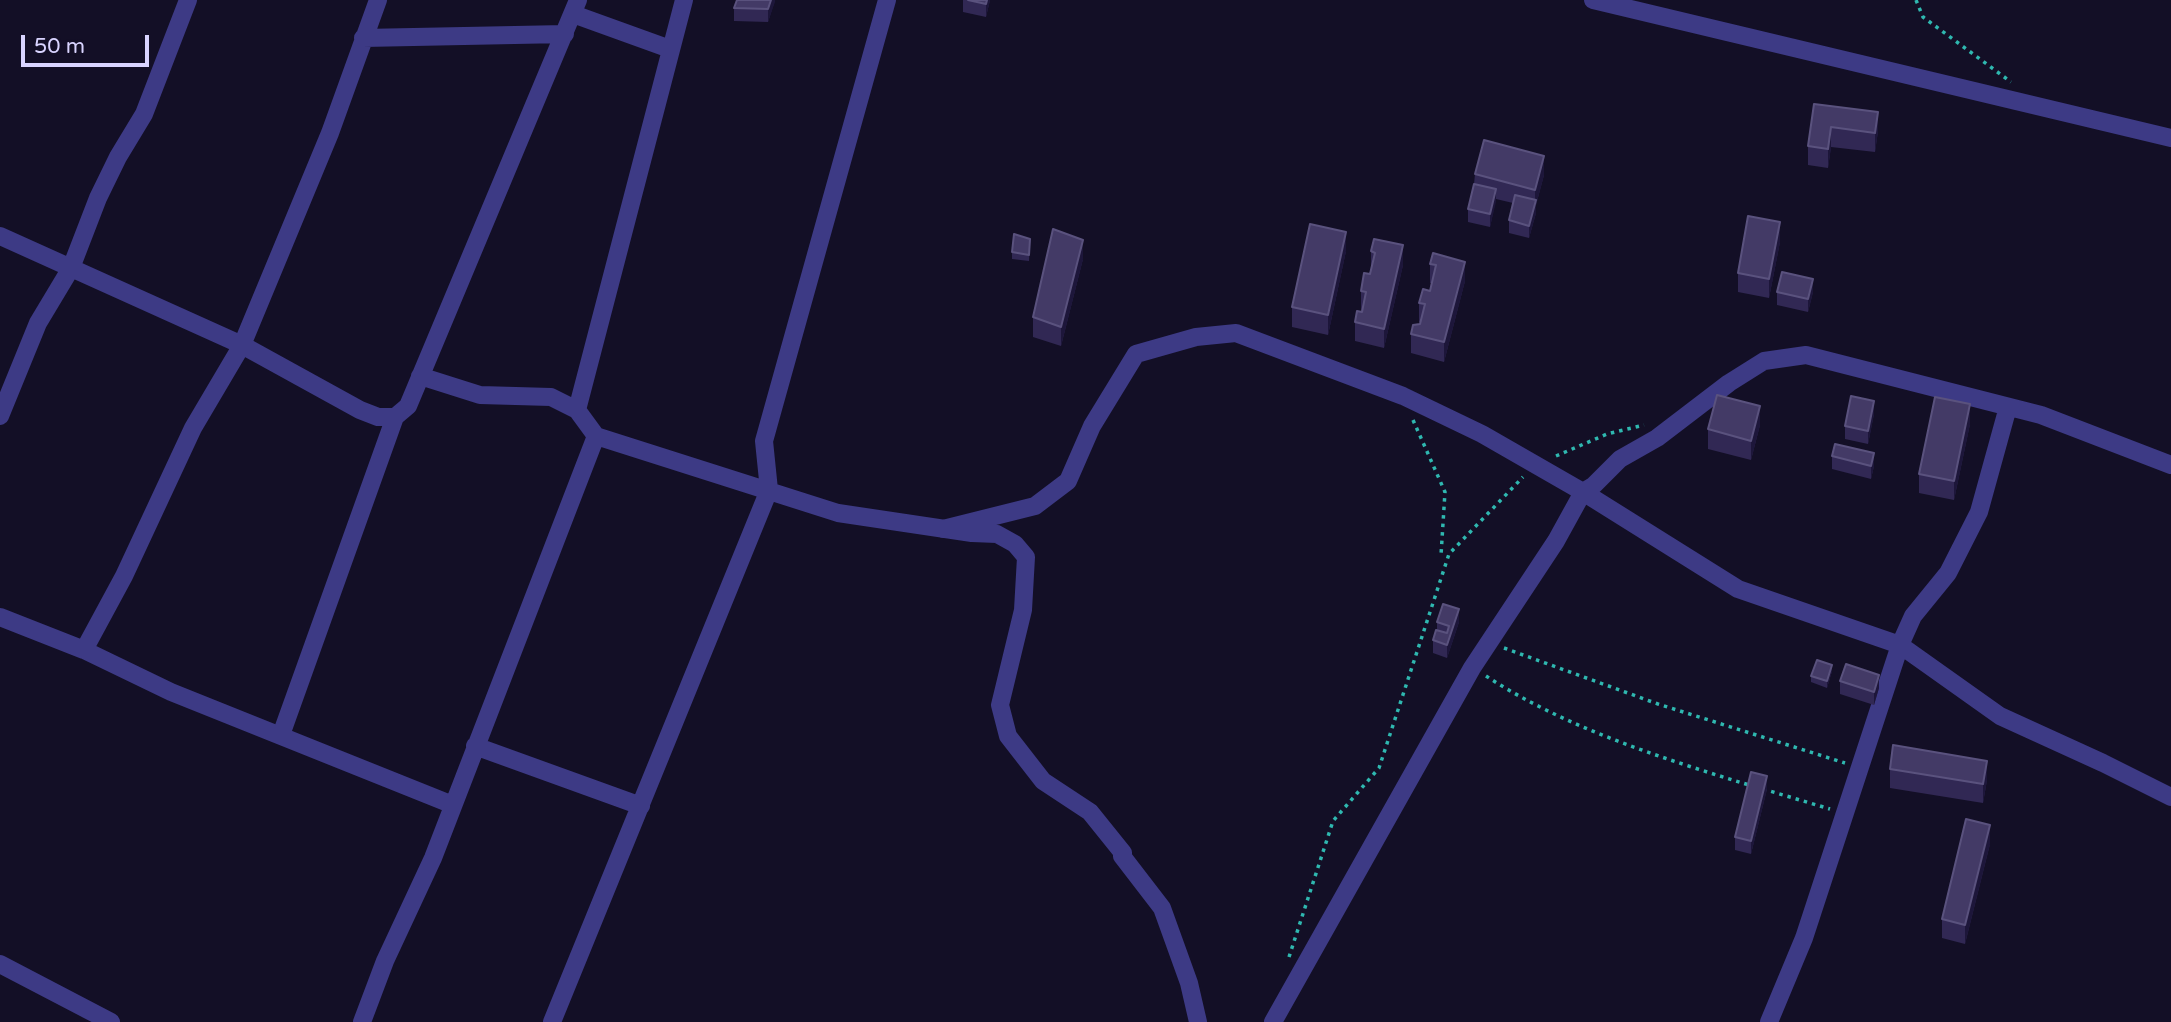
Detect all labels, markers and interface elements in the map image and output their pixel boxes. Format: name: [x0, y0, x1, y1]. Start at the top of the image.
scale bar: [24, 21, 152, 65]
text: 50 m: [34, 34, 85, 59]

